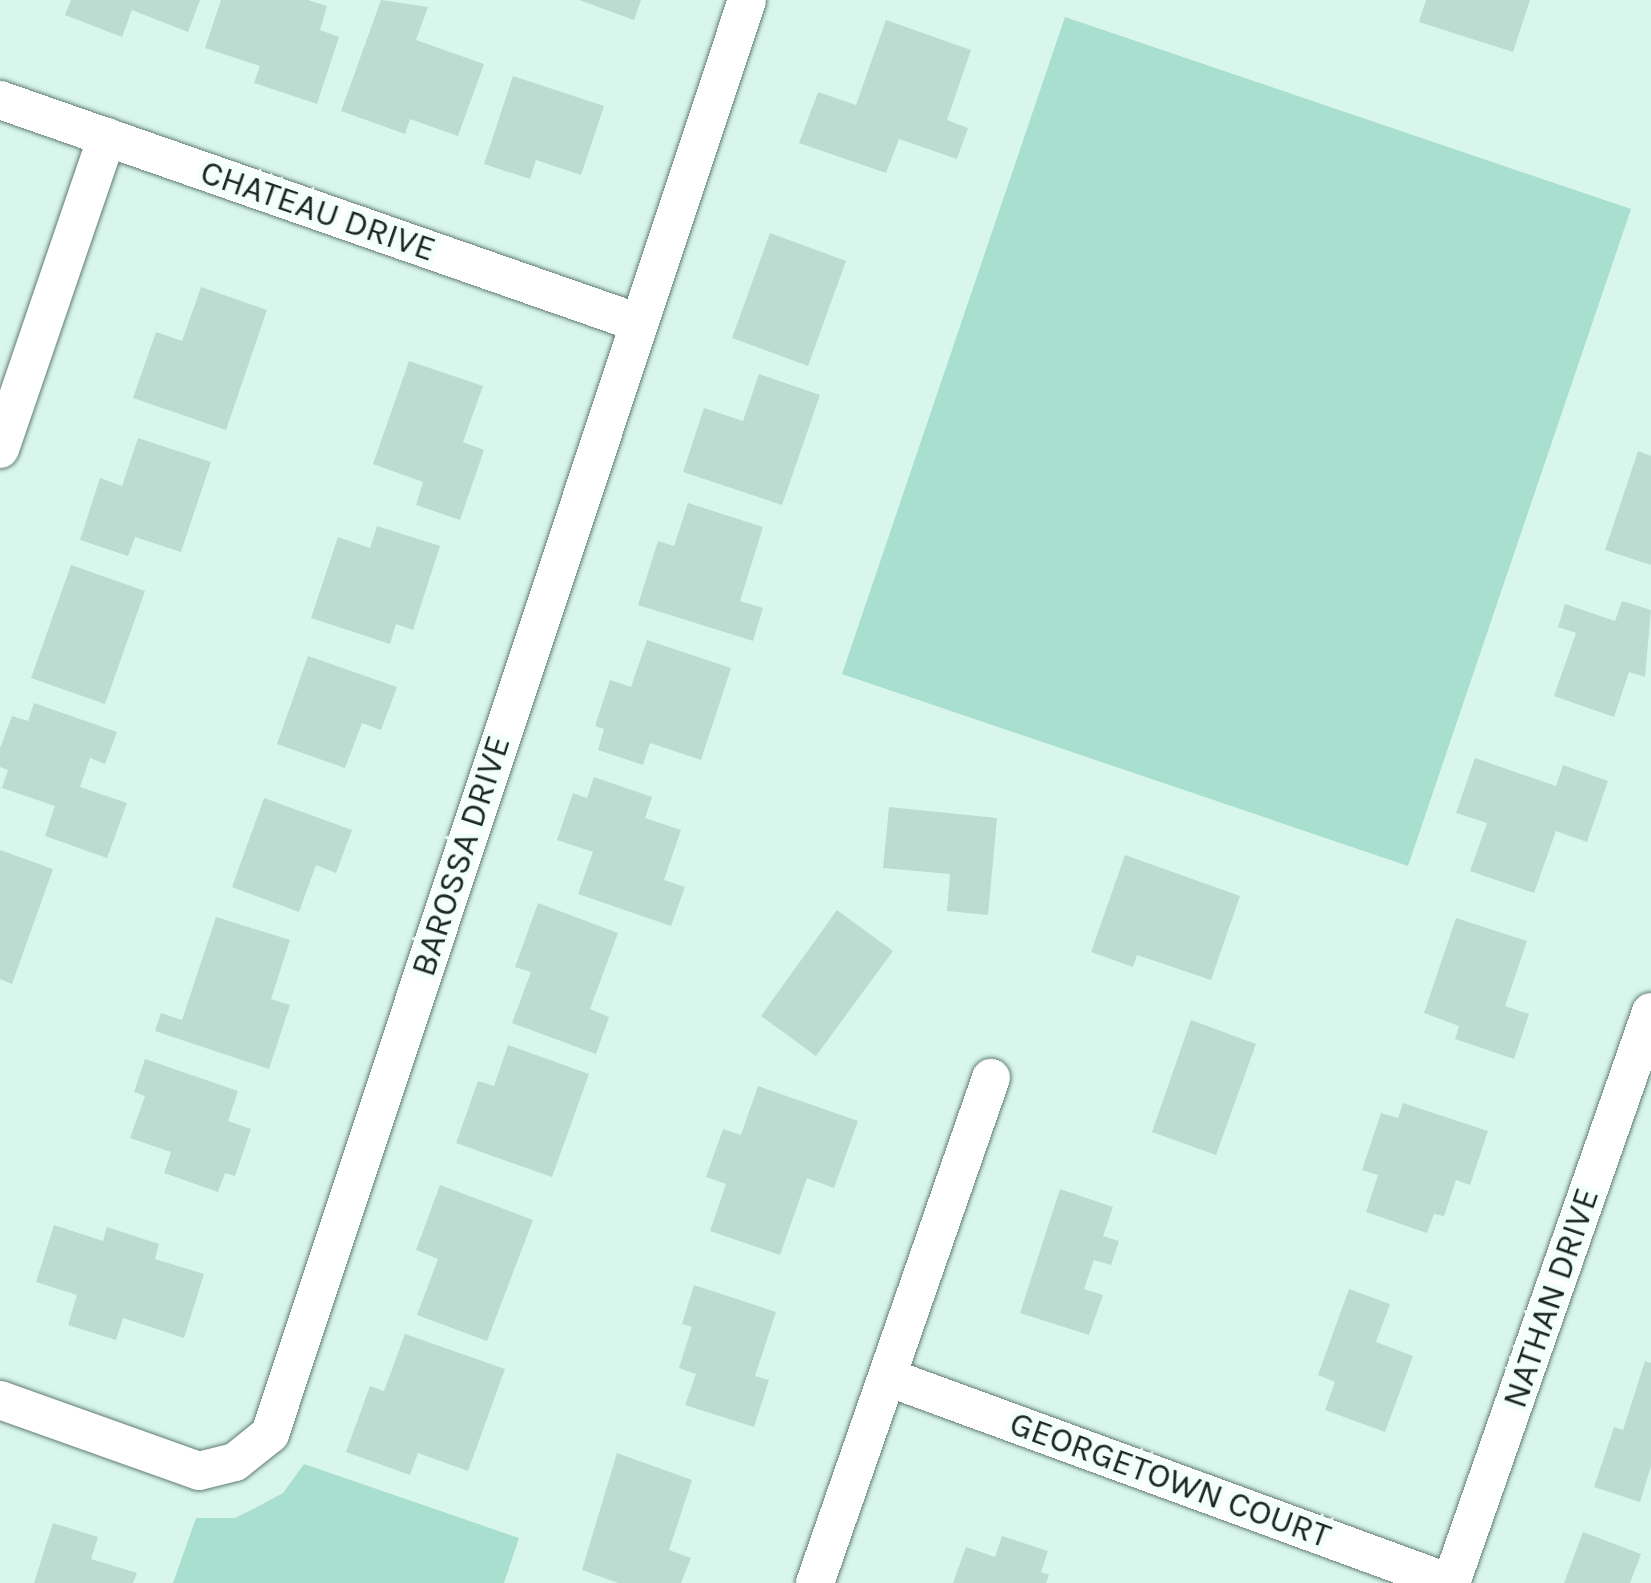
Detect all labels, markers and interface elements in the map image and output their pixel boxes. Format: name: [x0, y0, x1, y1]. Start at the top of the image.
street label: CHATEAU DRIVE: [195, 151, 441, 271]
street label: BAROSSA DRIVE: [402, 730, 520, 982]
street label: NATHAN DRIVE: [1494, 1183, 1608, 1413]
street label: GEORGETOWN COURT: [1004, 1402, 1336, 1558]

